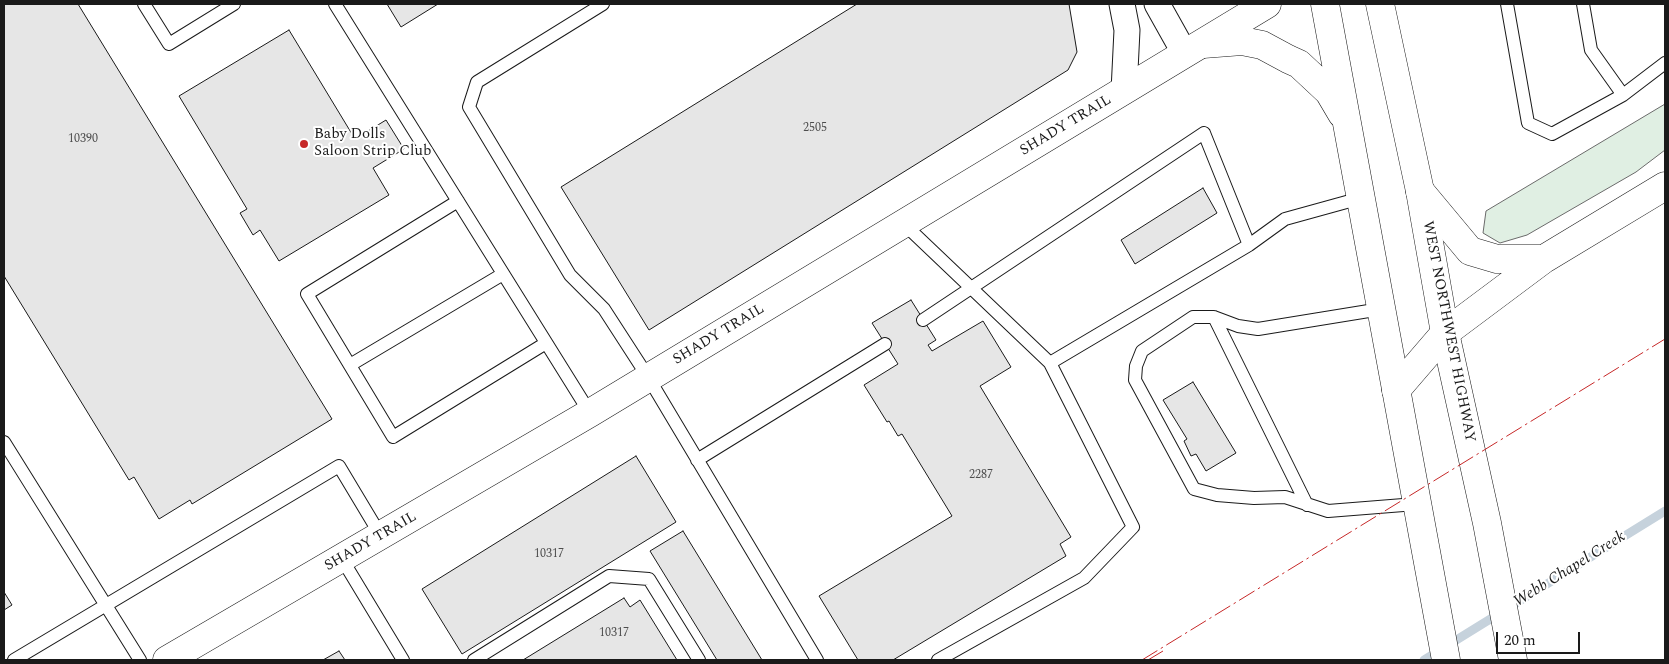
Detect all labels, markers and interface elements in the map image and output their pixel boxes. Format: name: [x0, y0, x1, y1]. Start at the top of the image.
street label: SHADY TRAIL: [1017, 92, 1115, 160]
house number: 2505: [803, 122, 827, 136]
place label: Baby Dolls Saloon Strip Club: [314, 126, 431, 161]
house number: 10390: [68, 133, 98, 147]
marker: Baby Dolls Saloon Strip Club: [298, 138, 310, 150]
street label: WEST NORTHWEST HIGHWAY: [1418, 220, 1478, 444]
street label: SHADY TRAIL: [670, 301, 768, 369]
house number: 2287: [969, 469, 993, 483]
street label: SHADY TRAIL: [322, 508, 420, 576]
water label: Webb Chapel Creek: [1510, 528, 1630, 612]
house number: 10317: [534, 548, 564, 562]
scale bar: [1499, 622, 1583, 654]
house number: 10317: [599, 627, 629, 641]
text: 20 m: [1504, 629, 1536, 652]

